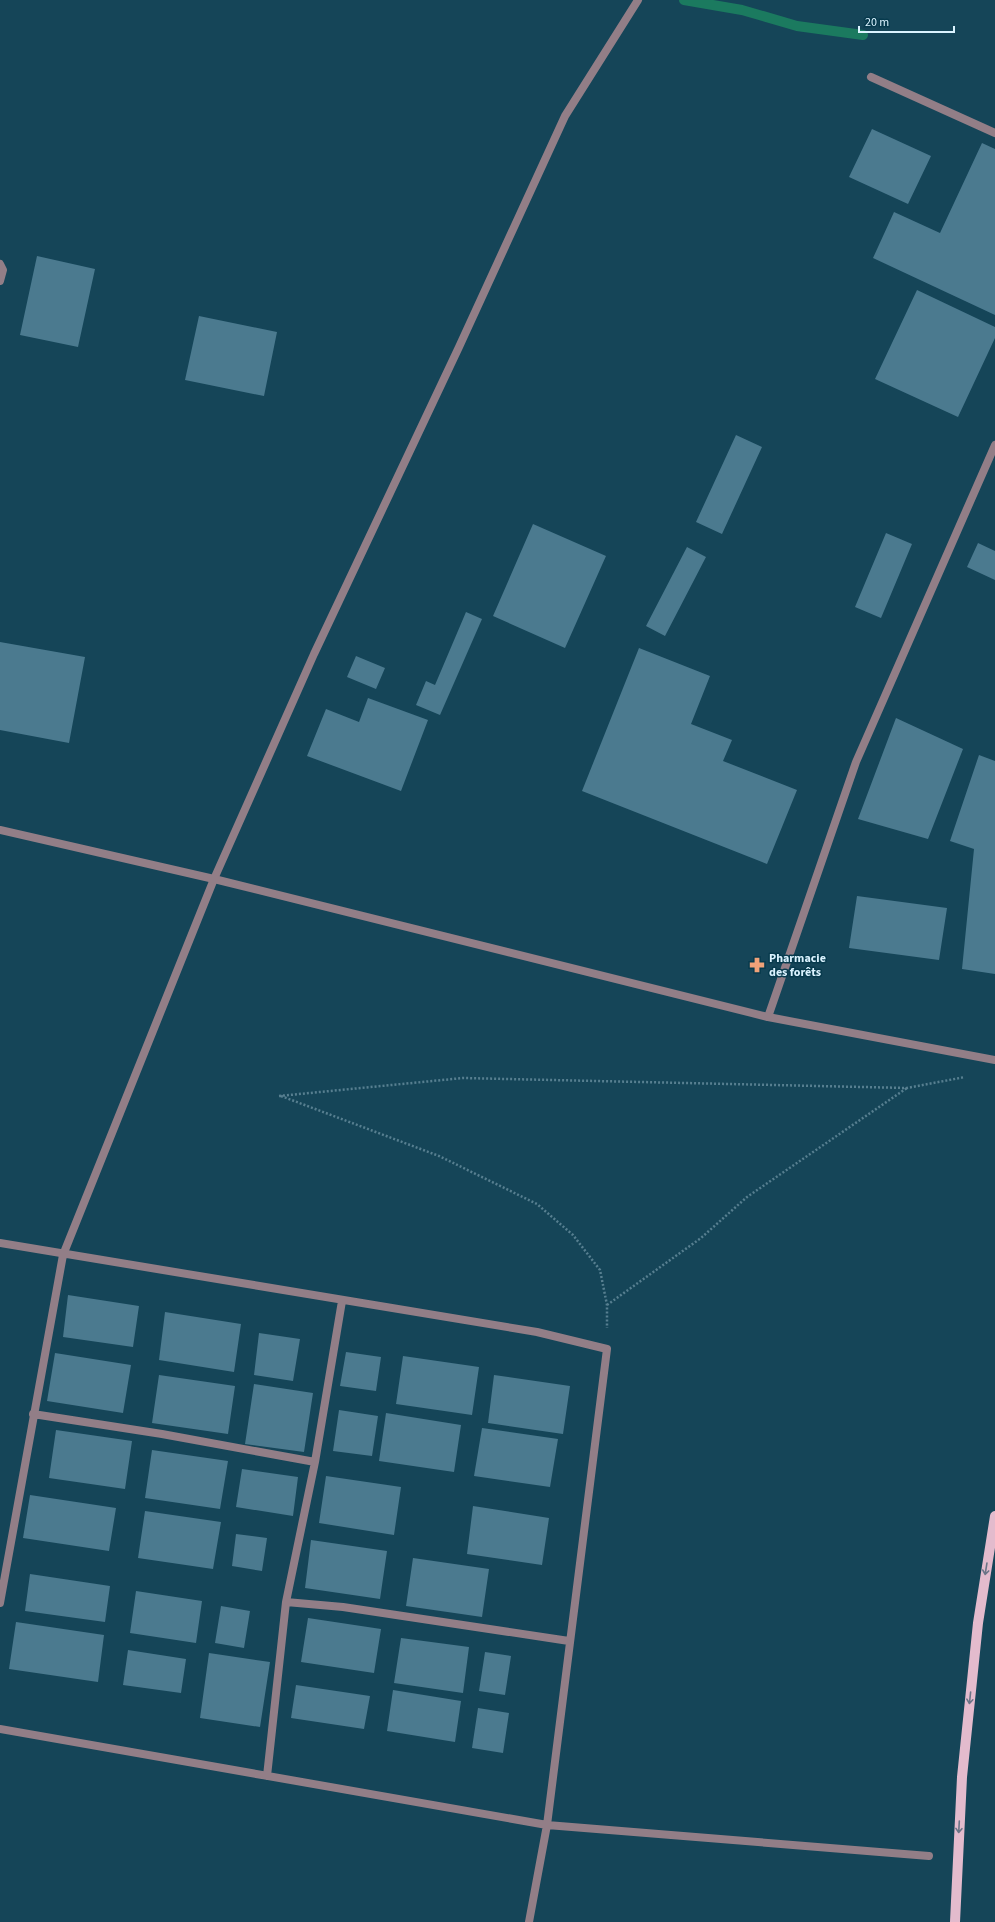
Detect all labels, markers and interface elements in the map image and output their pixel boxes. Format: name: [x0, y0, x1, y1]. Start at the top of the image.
scale bar: [859, 8, 954, 34]
text: 20 m: [865, 14, 889, 31]
place label: Pharmacie des forêts: [769, 950, 826, 981]
pharmacy icon: Pharmacie des forêts: [748, 956, 766, 974]
one-way arrow: [982, 1562, 990, 1575]
one-way arrow: [966, 1691, 974, 1704]
one-way arrow: [956, 1820, 963, 1833]

